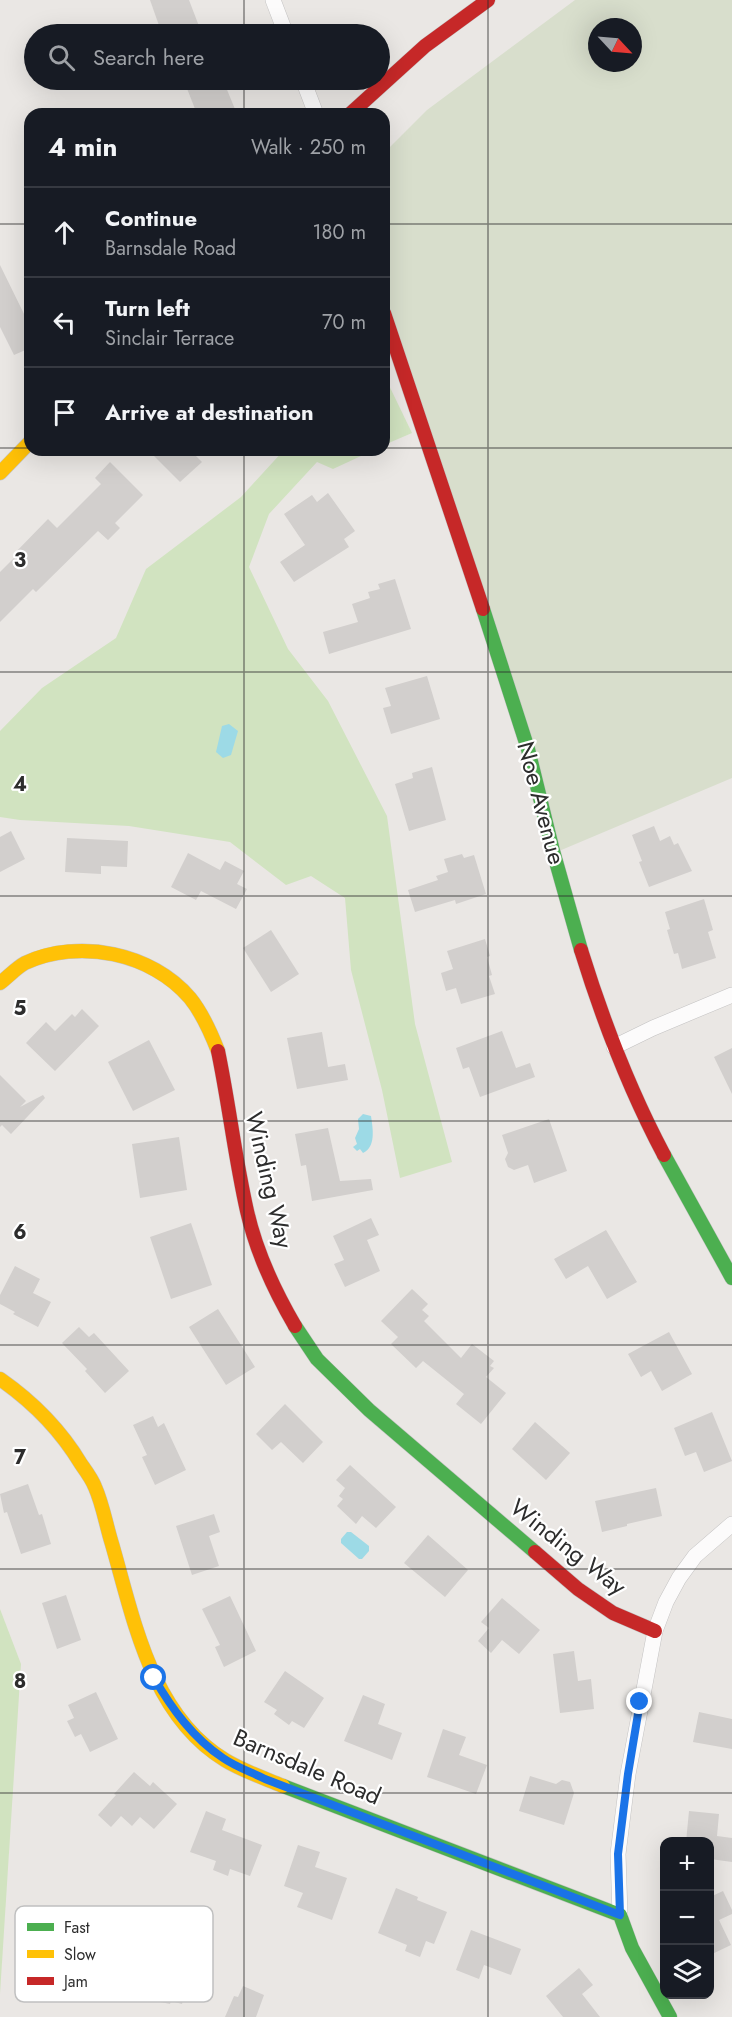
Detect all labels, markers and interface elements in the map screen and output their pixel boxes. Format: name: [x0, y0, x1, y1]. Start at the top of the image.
north arrow: [588, 18, 642, 72]
search box: [24, 24, 390, 90]
icon: search: [45, 41, 78, 74]
text: Search here: [93, 41, 204, 73]
text: 4 min: [48, 128, 117, 166]
text: Walk · 250 m: [251, 133, 366, 162]
text: Continue: [105, 202, 197, 234]
icon: ahead: [48, 216, 81, 249]
text: 180 m: [312, 218, 366, 247]
text: Barnsdale Road: [105, 234, 236, 263]
text: Turn left: [105, 292, 190, 324]
icon: left: [48, 306, 81, 339]
text: 70 m: [322, 308, 366, 337]
text: Sinclair Terrace: [105, 324, 234, 353]
icon: arrive: [48, 396, 81, 429]
text: Arrive at destination: [105, 396, 314, 428]
text: 3: [14, 546, 26, 575]
street label: Noe Avenue: [508, 737, 575, 868]
text: 4: [13, 770, 27, 799]
text: 5: [14, 994, 27, 1023]
street label: Winding Way: [237, 1108, 302, 1252]
text: 6: [13, 1218, 27, 1247]
text: 7: [14, 1443, 27, 1472]
street label: Winding Way: [503, 1490, 634, 1604]
route start: [140, 1664, 166, 1690]
text: 8: [14, 1667, 26, 1696]
route end: [626, 1688, 652, 1714]
street label: Barnsdale Road: [228, 1720, 387, 1813]
map controls: [660, 1837, 714, 1999]
button: +: [660, 1837, 714, 1891]
button: −: [660, 1891, 714, 1945]
legend: [15, 1906, 213, 2002]
text: Fast: [64, 1916, 90, 1939]
text: Slow: [64, 1943, 96, 1966]
button: layers: [660, 1945, 714, 1999]
text: Jam: [62, 1970, 88, 1993]

